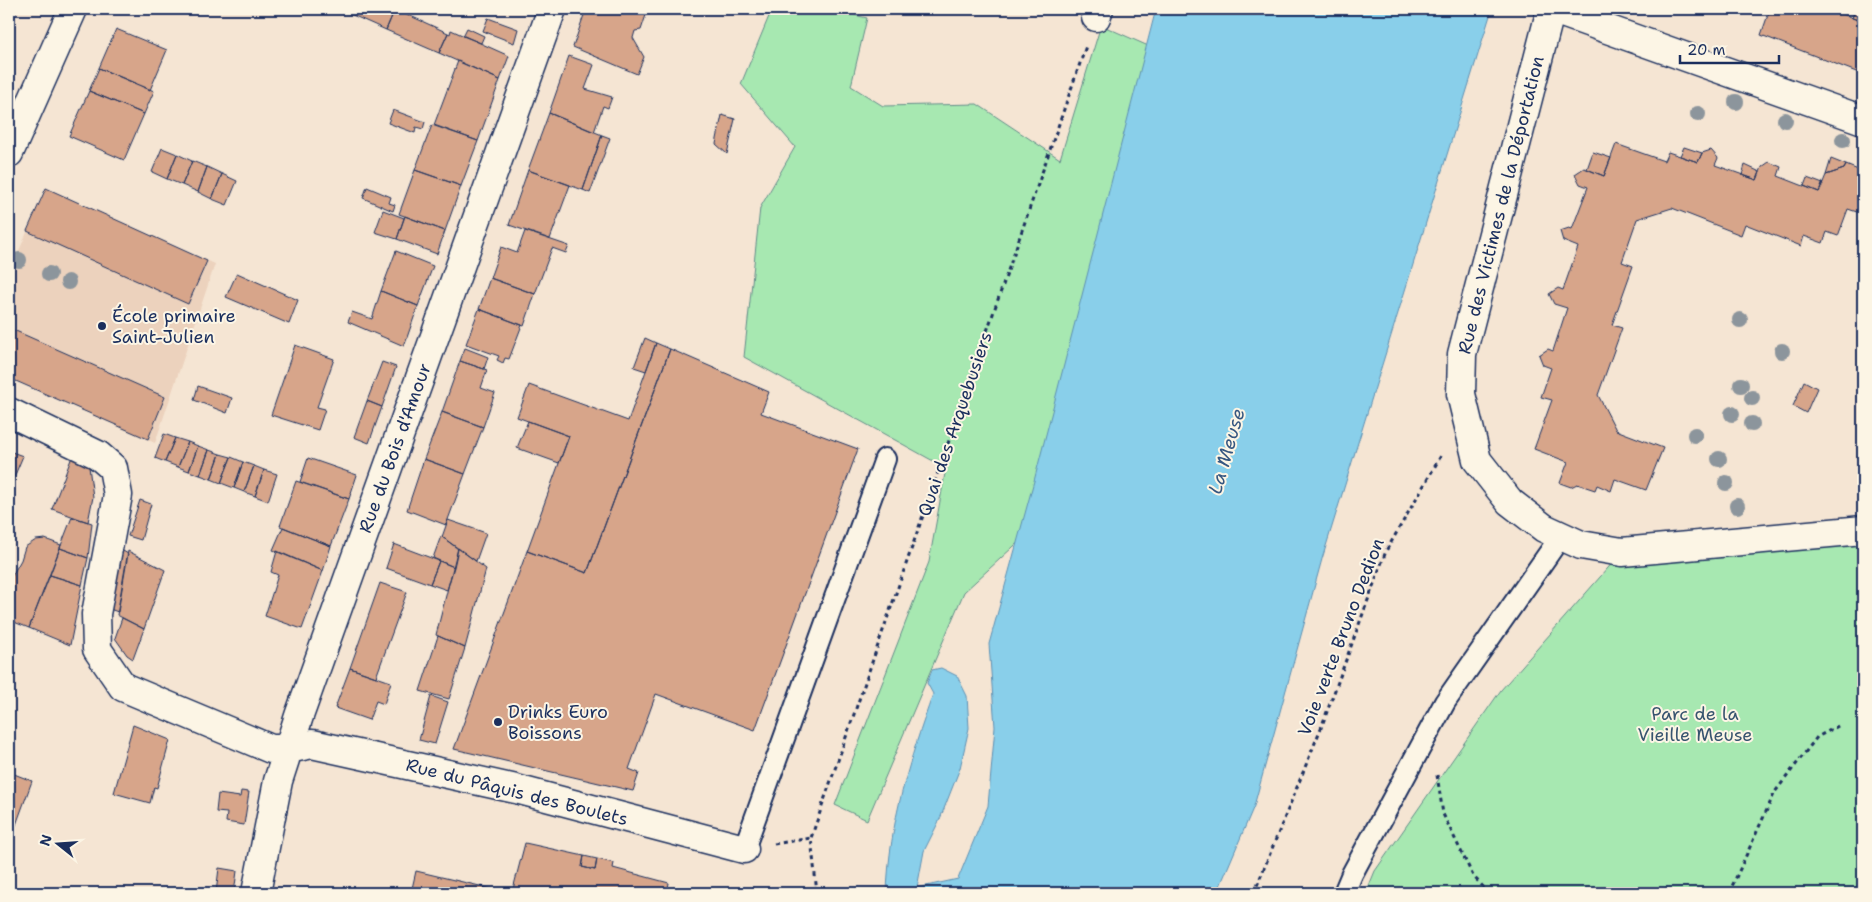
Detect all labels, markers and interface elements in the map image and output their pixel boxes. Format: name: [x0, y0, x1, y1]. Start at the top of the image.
scale bar: [1680, 32, 1778, 64]
text: 20 m: [1687, 40, 1726, 60]
street label: Rue des Victimes de la Déportation: [1452, 53, 1550, 357]
place label: École primaire Saint-Julien: [112, 304, 236, 349]
marker: École primaire Saint-Julien: [96, 320, 108, 332]
street label: Quai des Arquebusiers: [912, 329, 998, 519]
street label: Rue du Bois d'Amour: [353, 360, 437, 536]
water label: La Meuse: [1202, 405, 1251, 497]
street label: Voie verte Bruno Dedion: [1292, 535, 1390, 739]
place label: Drinks Euro Boissons: [508, 700, 608, 745]
park label: Parc de la Vieille Meuse: [1637, 702, 1753, 747]
marker: Drinks Euro Boissons: [492, 716, 504, 728]
street label: Rue du Pâquis des Boulets: [403, 753, 631, 831]
north arrow: [32, 820, 82, 870]
text: N: [35, 832, 56, 848]

